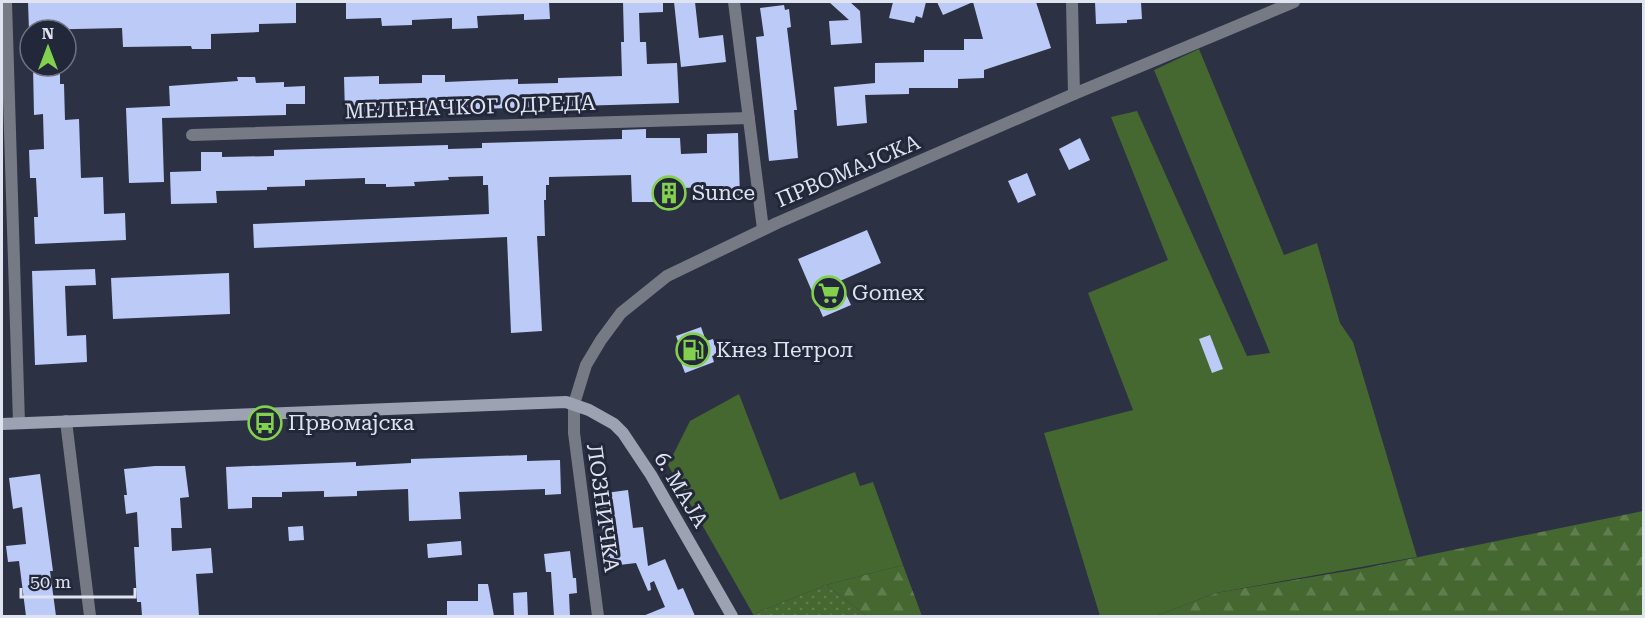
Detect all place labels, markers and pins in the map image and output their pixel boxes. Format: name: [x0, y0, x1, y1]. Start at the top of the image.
building icon: Sunce: [651, 175, 687, 211]
place label: Sunce: [692, 181, 755, 205]
supermarket icon: Gomex: [811, 275, 847, 311]
place label: Gomex: [852, 281, 924, 305]
fuel station icon: Кнез Петрол: [675, 332, 711, 368]
place label: Кнез Петрол: [716, 338, 853, 362]
bus stop icon: Првомајска: [247, 405, 283, 441]
place label: Првомајска: [288, 411, 415, 435]

